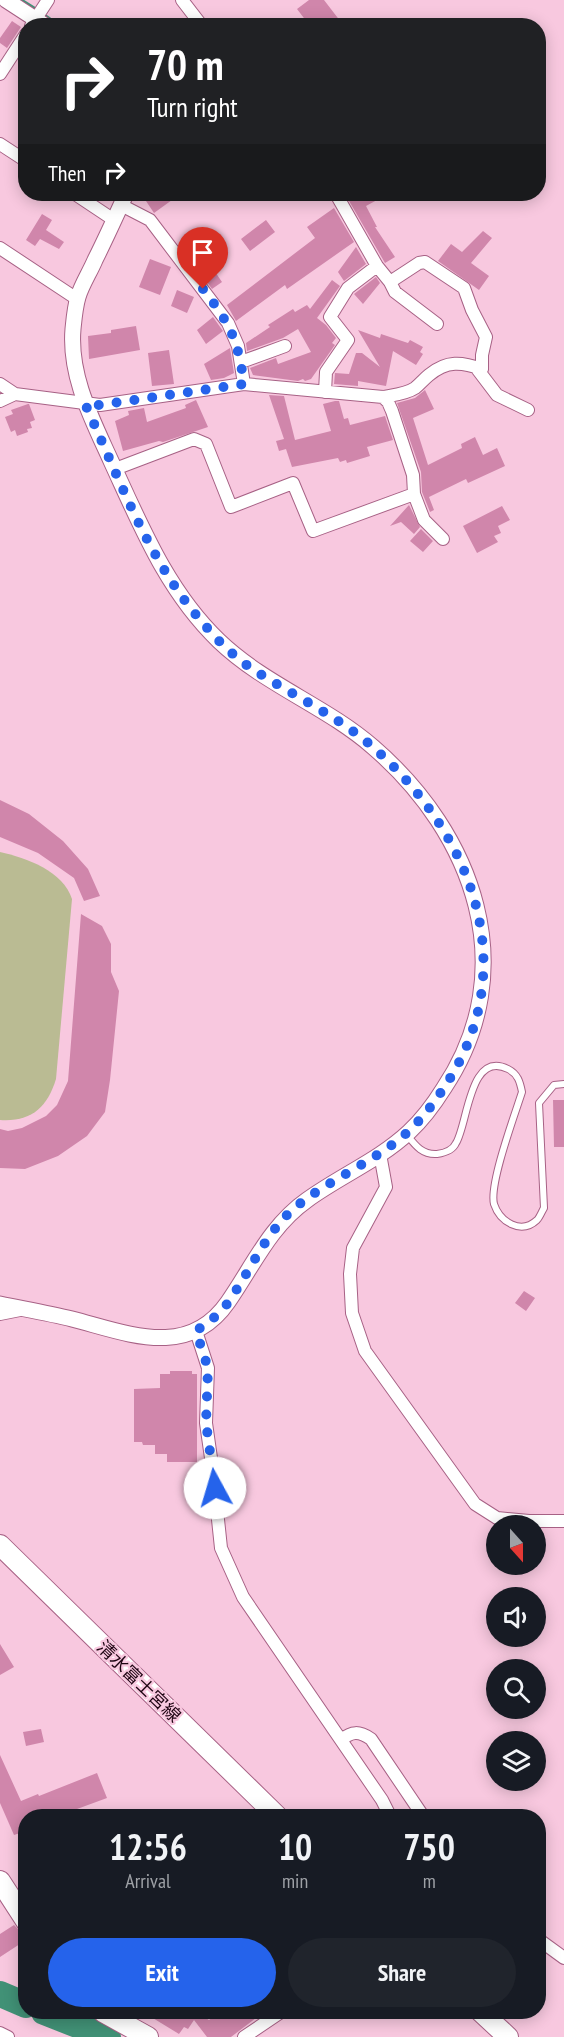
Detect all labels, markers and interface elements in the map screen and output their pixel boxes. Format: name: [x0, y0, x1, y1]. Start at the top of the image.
text: 70 m: [147, 37, 224, 92]
icon: right: [48, 42, 126, 120]
text: Turn right: [147, 90, 238, 124]
icon: right: [98, 156, 131, 189]
text: Then: [48, 159, 86, 187]
pin: [177, 227, 228, 289]
icon: arrive: [186, 236, 219, 269]
position arrow: [183, 1456, 247, 1520]
north arrow: [486, 1515, 546, 1575]
map controls: [486, 1515, 546, 1791]
button: sound: [486, 1587, 546, 1647]
street label: 清水富士宮線: [92, 1635, 186, 1727]
button: search: [486, 1659, 546, 1719]
button: layers: [486, 1731, 546, 1791]
text: 12:56: [109, 1823, 187, 1870]
text: 10: [278, 1823, 312, 1870]
text: 750: [403, 1823, 455, 1870]
text: Arrival: [125, 1868, 171, 1894]
text: min: [282, 1868, 308, 1894]
text: m: [423, 1868, 436, 1894]
button: Exit: [48, 1938, 276, 2007]
button: Share: [288, 1938, 516, 2007]

